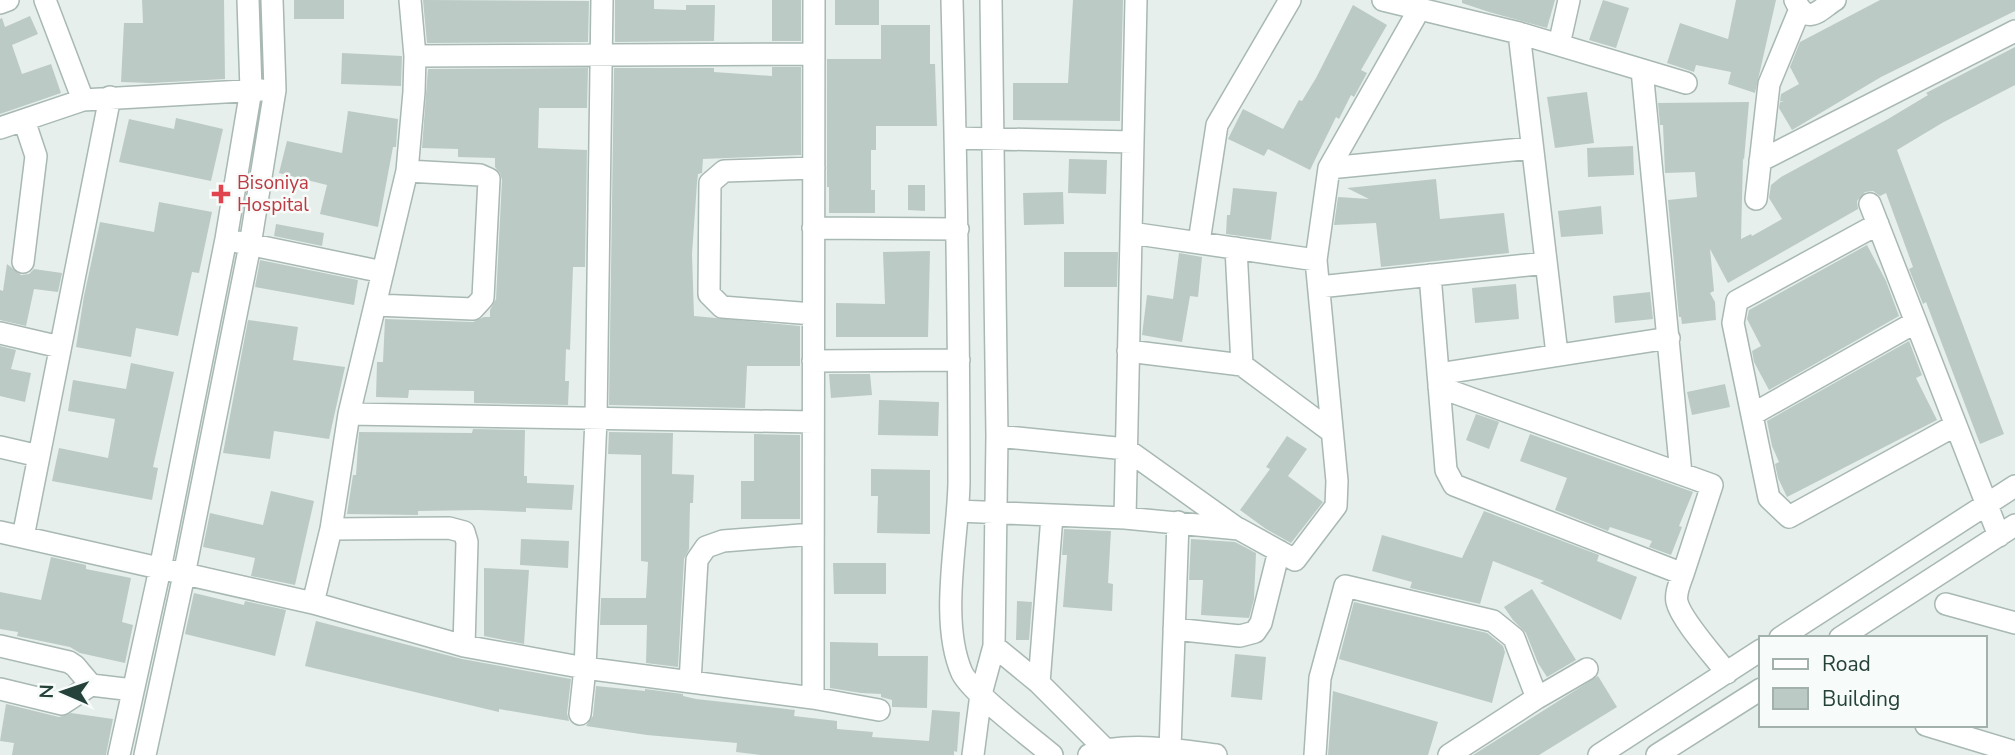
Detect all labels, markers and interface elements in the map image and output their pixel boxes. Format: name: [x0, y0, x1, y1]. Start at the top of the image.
place label: Bisoniya Hospital: [237, 170, 309, 218]
marker: Bisoniya Hospital: [211, 184, 231, 204]
legend: [1759, 636, 1987, 727]
text: Road: [1822, 650, 1871, 678]
north arrow: [28, 657, 98, 727]
text: N: [34, 684, 60, 699]
text: Building: [1822, 685, 1900, 713]

